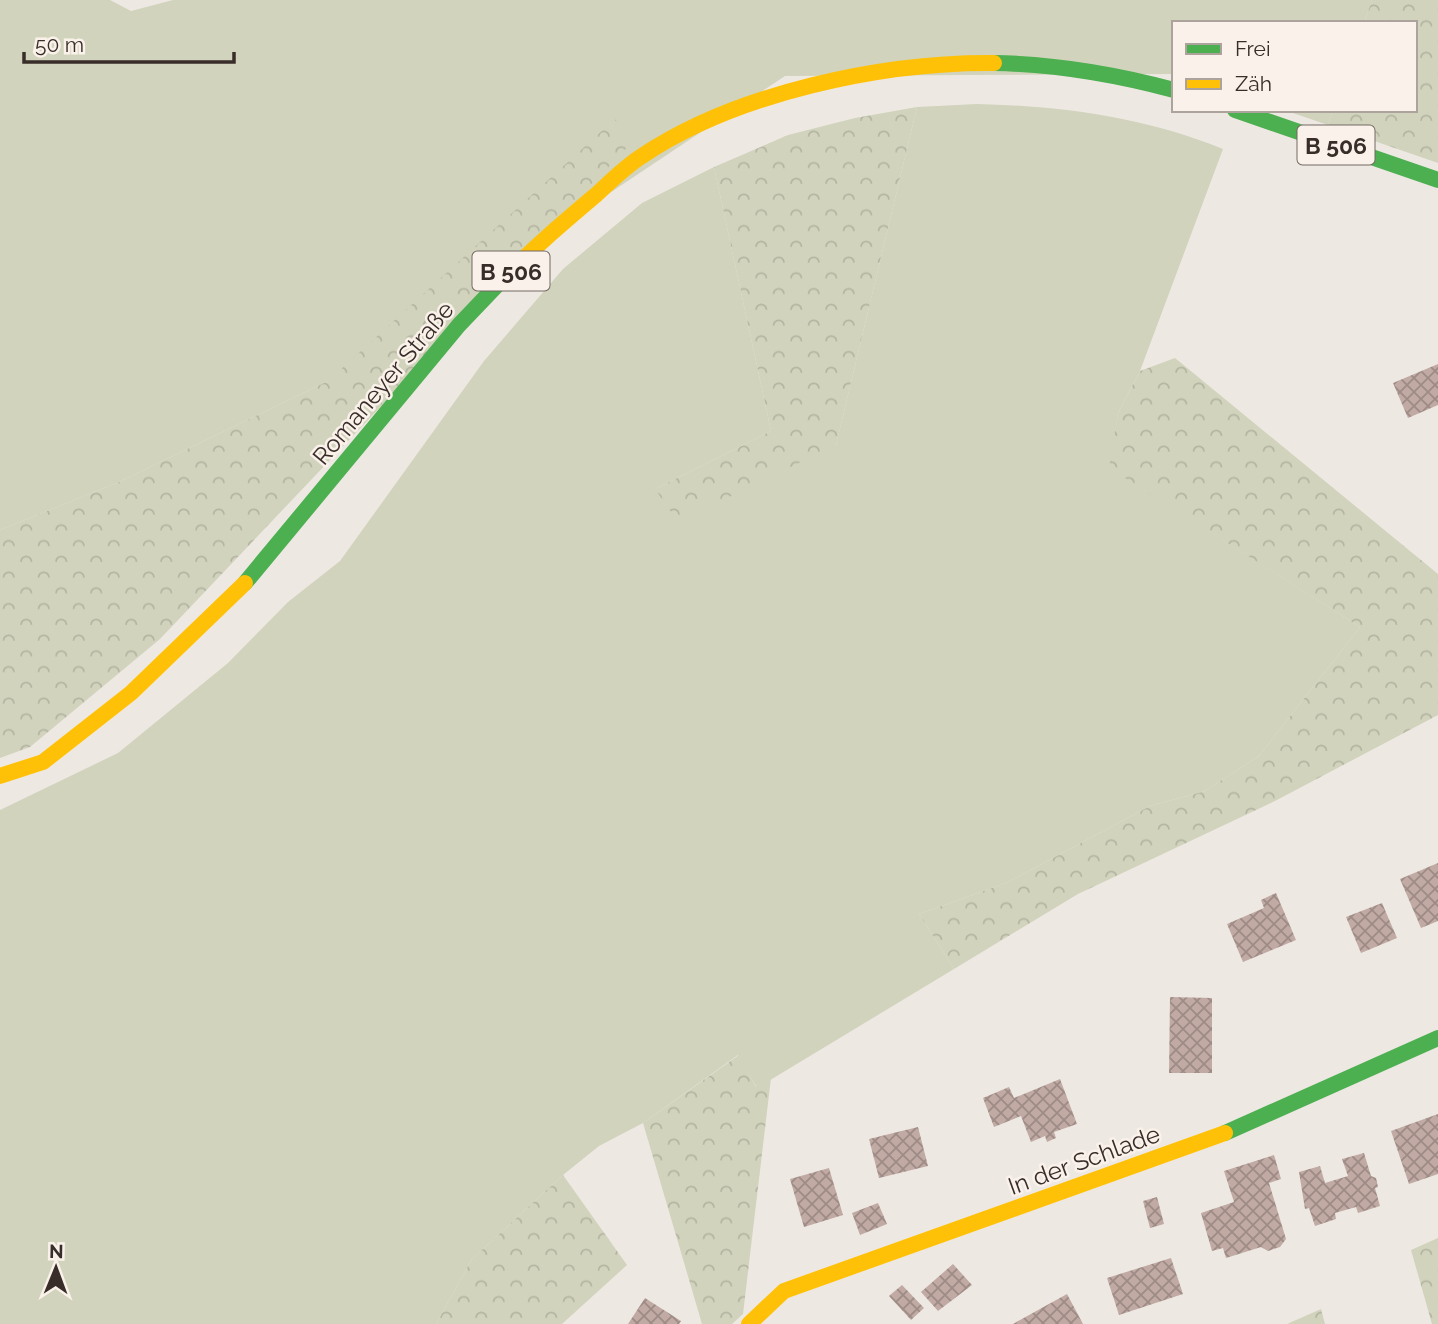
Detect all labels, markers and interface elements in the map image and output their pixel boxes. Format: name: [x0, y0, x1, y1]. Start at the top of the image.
scale bar: [24, 21, 234, 65]
legend: [1172, 21, 1417, 112]
text: 50 m: [35, 32, 84, 57]
text: Frei: [1235, 36, 1271, 61]
text: Zäh: [1235, 71, 1272, 96]
road number: B 506: [1298, 126, 1374, 164]
road number: B 506: [472, 252, 550, 290]
street label: Romaneyer Straße: [306, 295, 460, 471]
street label: In der Schlade: [1004, 1119, 1164, 1201]
north arrow: [21, 1233, 91, 1303]
text: N: [49, 1240, 64, 1262]

